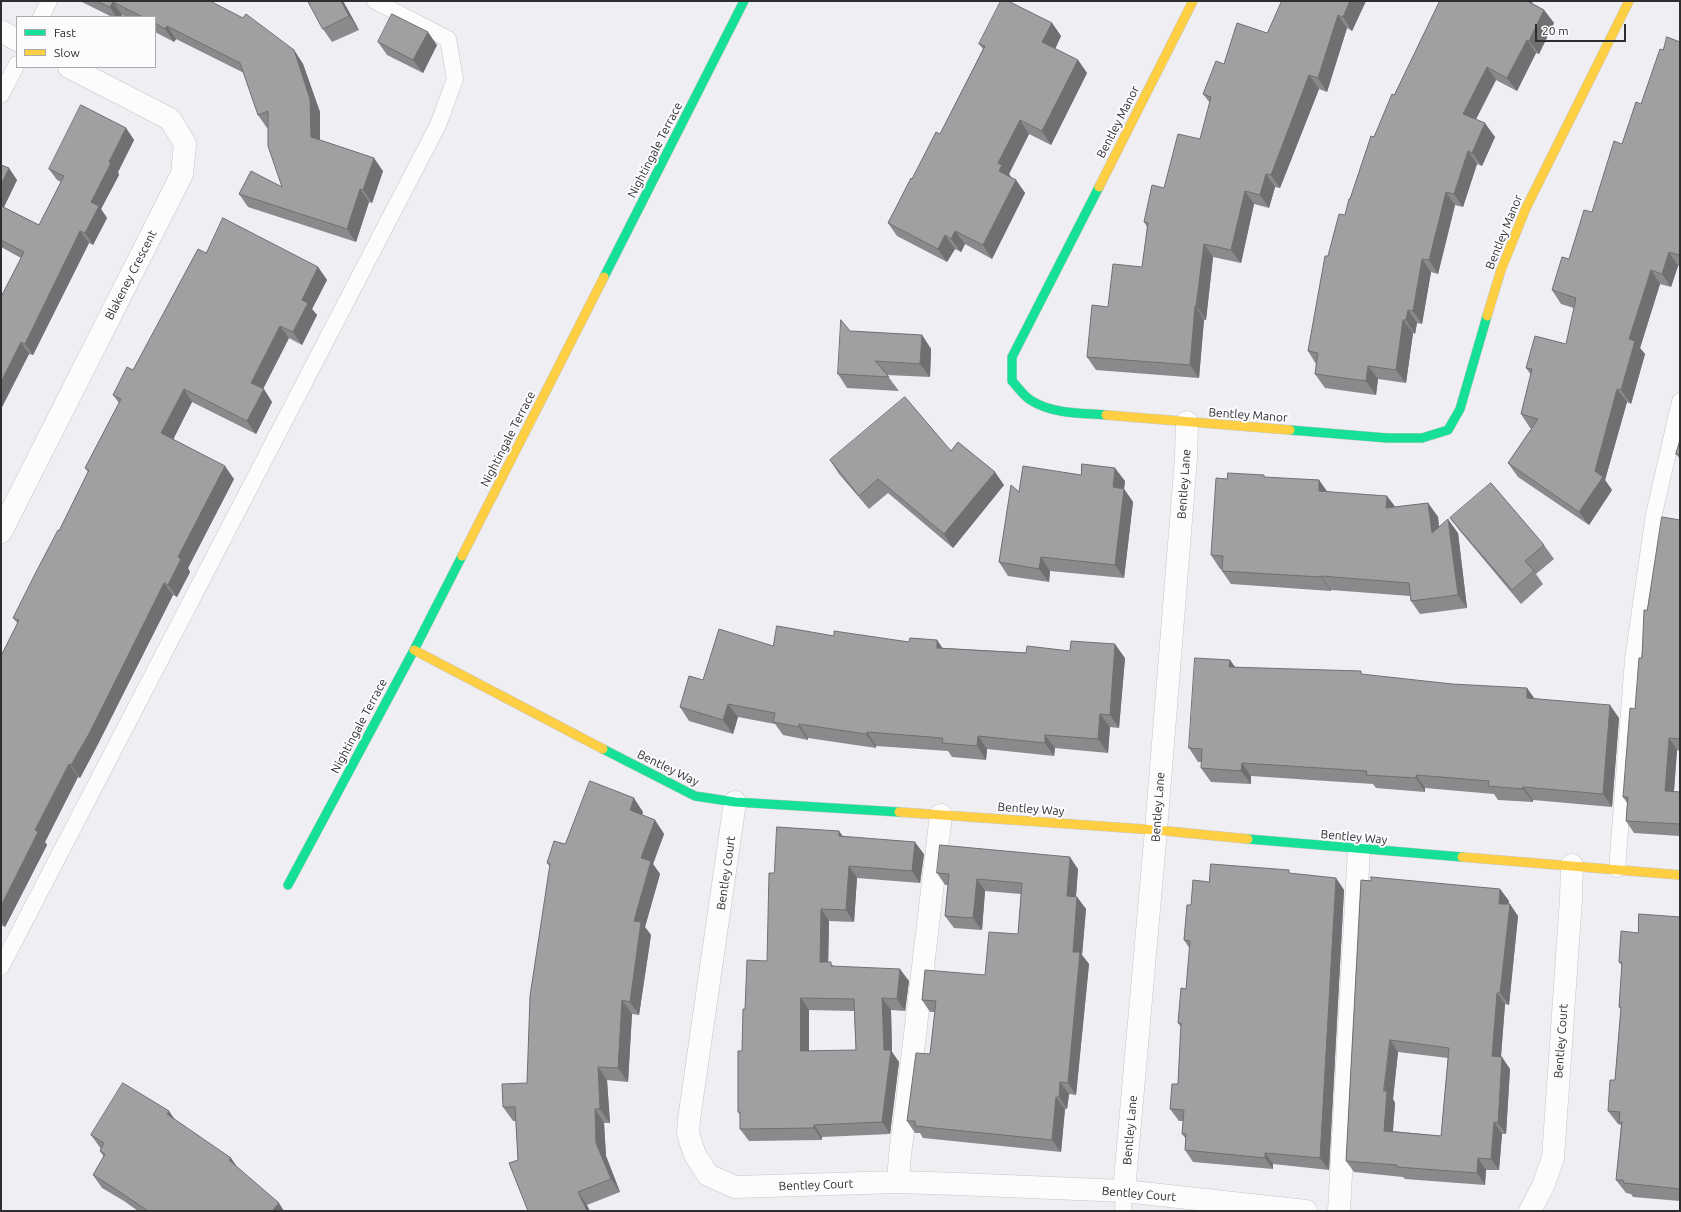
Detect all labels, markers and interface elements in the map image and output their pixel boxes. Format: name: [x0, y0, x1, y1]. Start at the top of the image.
legend: [16, 16, 156, 68]
scale bar: [1537, 16, 1628, 42]
text: 20 m: [1542, 24, 1569, 37]
text: Fast: [54, 26, 76, 39]
text: Slow: [54, 46, 80, 59]
street label: Bentley Manor: [1094, 83, 1142, 161]
street label: Nightingale Terrace: [625, 100, 685, 200]
street label: Bentley Manor: [1483, 193, 1525, 271]
street label: Blakeney Crescent: [102, 228, 160, 322]
street label: Nightingale Terrace: [478, 389, 538, 489]
street label: Bentley Manor: [1208, 405, 1288, 425]
street label: Bentley Lane: [1174, 449, 1194, 519]
street label: Nightingale Terrace: [328, 676, 390, 776]
street label: Bentley Way: [635, 747, 701, 789]
street label: Bentley Lane: [1148, 772, 1168, 842]
street label: Bentley Way: [997, 799, 1065, 819]
street label: Bentley Way: [1320, 827, 1388, 847]
street label: Bentley Court: [714, 835, 738, 911]
street label: Bentley Court: [1551, 1003, 1571, 1079]
street label: Bentley Lane: [1120, 1095, 1140, 1165]
street label: Bentley Court: [778, 1177, 854, 1193]
street label: Bentley Court: [1101, 1184, 1177, 1204]

